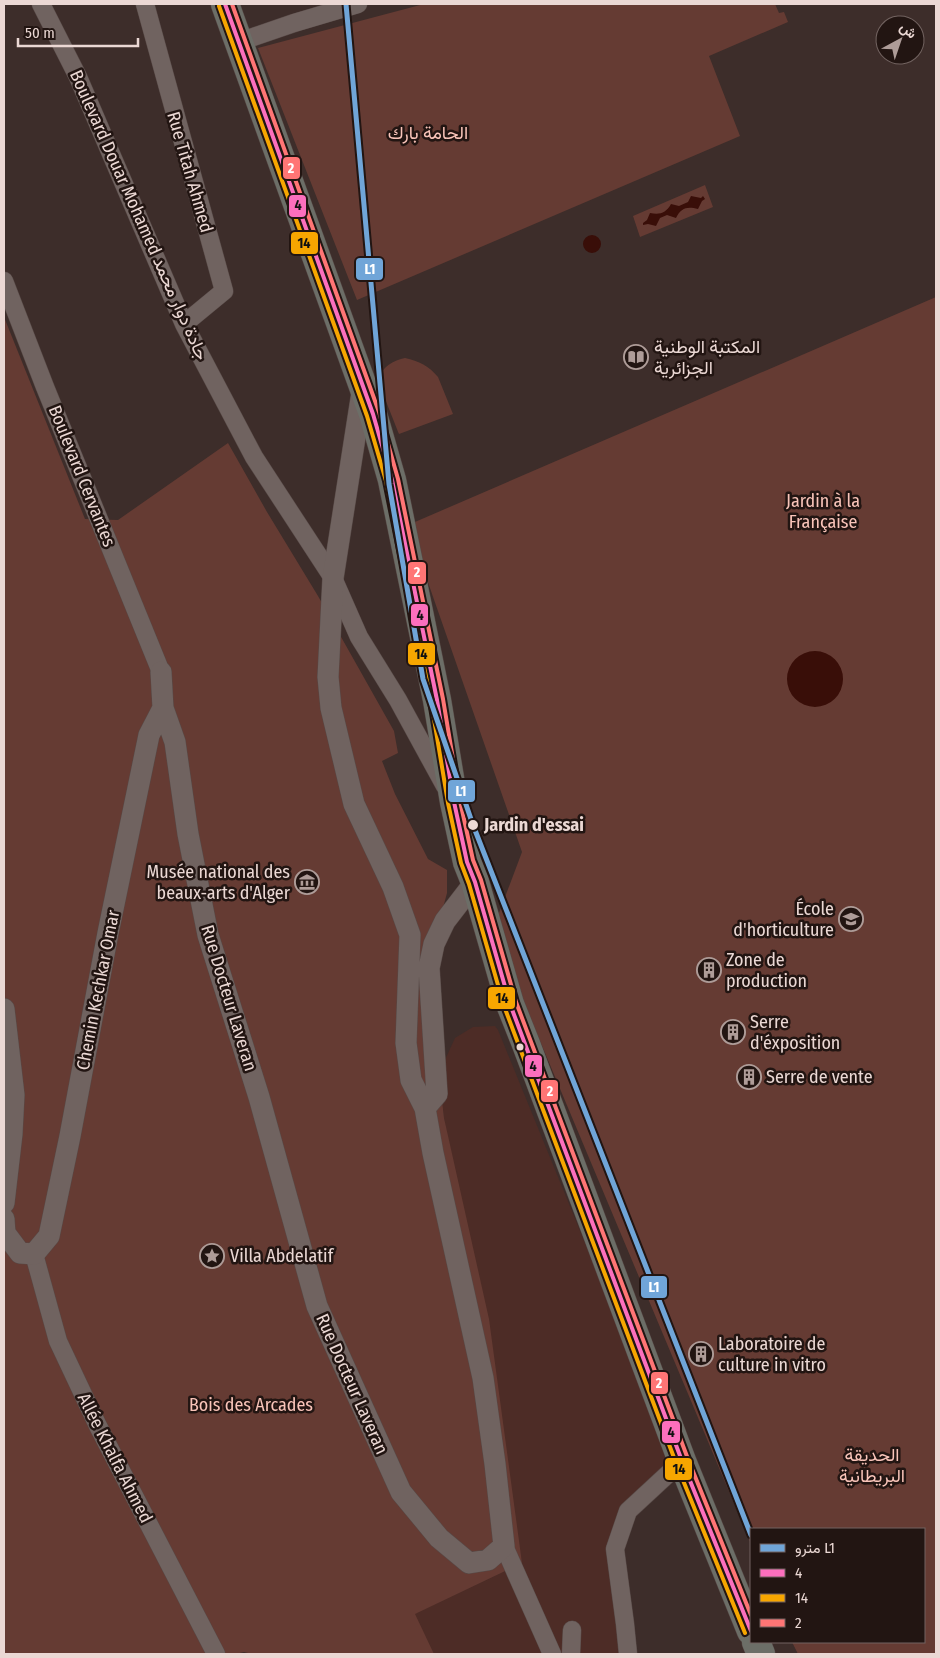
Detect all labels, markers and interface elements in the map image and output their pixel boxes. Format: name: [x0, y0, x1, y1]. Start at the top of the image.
scale bar: [18, 15, 138, 47]
north arrow: [875, 15, 925, 65]
text: ش: [896, 19, 920, 42]
text: 50 m: [25, 24, 55, 42]
street label: Boulevard Douar Mohamed جادة دوار محمد: [65, 67, 213, 363]
street label: Rue Titah Ahmed: [162, 109, 218, 235]
park label: الحامة بارك: [388, 122, 468, 144]
line badge: 2: [282, 156, 301, 180]
text: 2: [287, 160, 295, 177]
line badge: 4: [288, 194, 307, 218]
text: 4: [294, 197, 302, 214]
line badge: 14: [290, 231, 319, 255]
text: 14: [297, 235, 311, 252]
line badge: L1: [355, 257, 384, 281]
text: L1: [365, 261, 375, 278]
place label: المكتبة الوطنية الجزائرية: [654, 336, 760, 379]
library icon: المكتبة الوطنية الجزائرية: [623, 344, 649, 370]
street label: Boulevard Cervantes: [44, 402, 121, 550]
park label: Jardin à la Française: [786, 490, 860, 533]
line badge: 2: [407, 561, 427, 585]
text: 2: [413, 564, 421, 581]
line badge: 4: [410, 603, 429, 627]
text: 4: [416, 607, 424, 624]
line badge: 14: [407, 642, 436, 666]
text: 14: [414, 646, 428, 663]
line badge: L1: [447, 779, 476, 803]
text: L1: [456, 783, 466, 800]
place label: Jardin d'essai: [483, 814, 584, 836]
marker: Jardin d'essai: [466, 818, 480, 832]
place label: Musée national des beaux-arts d'Alger: [147, 861, 291, 904]
museum icon: Musée national des beaux-arts d'Alger: [294, 869, 320, 895]
place label: École d'horticulture: [733, 897, 834, 941]
school or university icon: École d'horticulture: [838, 906, 864, 932]
street label: Chemin Kechkar Omar: [72, 907, 124, 1072]
street label: Rue Docteur Laveran: [196, 922, 262, 1074]
place label: Zone de production: [726, 949, 807, 992]
building icon: Zone de production: [696, 957, 722, 983]
line badge: 14: [487, 986, 516, 1010]
text: 14: [495, 990, 509, 1007]
place label: Serre d'éxposition: [750, 1011, 840, 1054]
building icon: Serre d'éxposition: [720, 1019, 746, 1045]
unlabelled marker: [515, 1042, 525, 1052]
line badge: 4: [524, 1054, 543, 1078]
text: 4: [529, 1058, 537, 1075]
building icon: Serre de vente: [736, 1064, 762, 1090]
place label: Serre de vente: [766, 1066, 873, 1088]
line badge: 2: [540, 1079, 559, 1103]
text: 2: [546, 1083, 554, 1100]
place icon: Villa Abdelatif: [199, 1243, 225, 1269]
place label: Villa Abdelatif: [230, 1245, 335, 1267]
line badge: L1: [640, 1275, 668, 1299]
text: L1: [649, 1279, 659, 1296]
street label: Rue Docteur Laveran: [311, 1310, 393, 1458]
place label: Laboratoire de culture in vitro: [718, 1333, 826, 1376]
building icon: Laboratoire de culture in vitro: [688, 1341, 714, 1367]
line badge: 2: [650, 1371, 669, 1395]
text: 2: [655, 1375, 663, 1392]
street label: Allée Khalfa Ahmed: [73, 1389, 157, 1527]
park label: Bois des Arcades: [189, 1394, 313, 1416]
line badge: 4: [661, 1420, 681, 1444]
text: 4: [667, 1424, 675, 1441]
park label: الحديقة البريطانية: [839, 1444, 905, 1487]
line badge: 14: [664, 1457, 693, 1481]
text: 14: [672, 1461, 686, 1478]
legend: [750, 1528, 925, 1643]
text: مترو L1: [795, 1539, 835, 1557]
text: 4: [795, 1564, 802, 1582]
text: 14: [795, 1589, 808, 1607]
text: 2: [795, 1614, 802, 1632]

